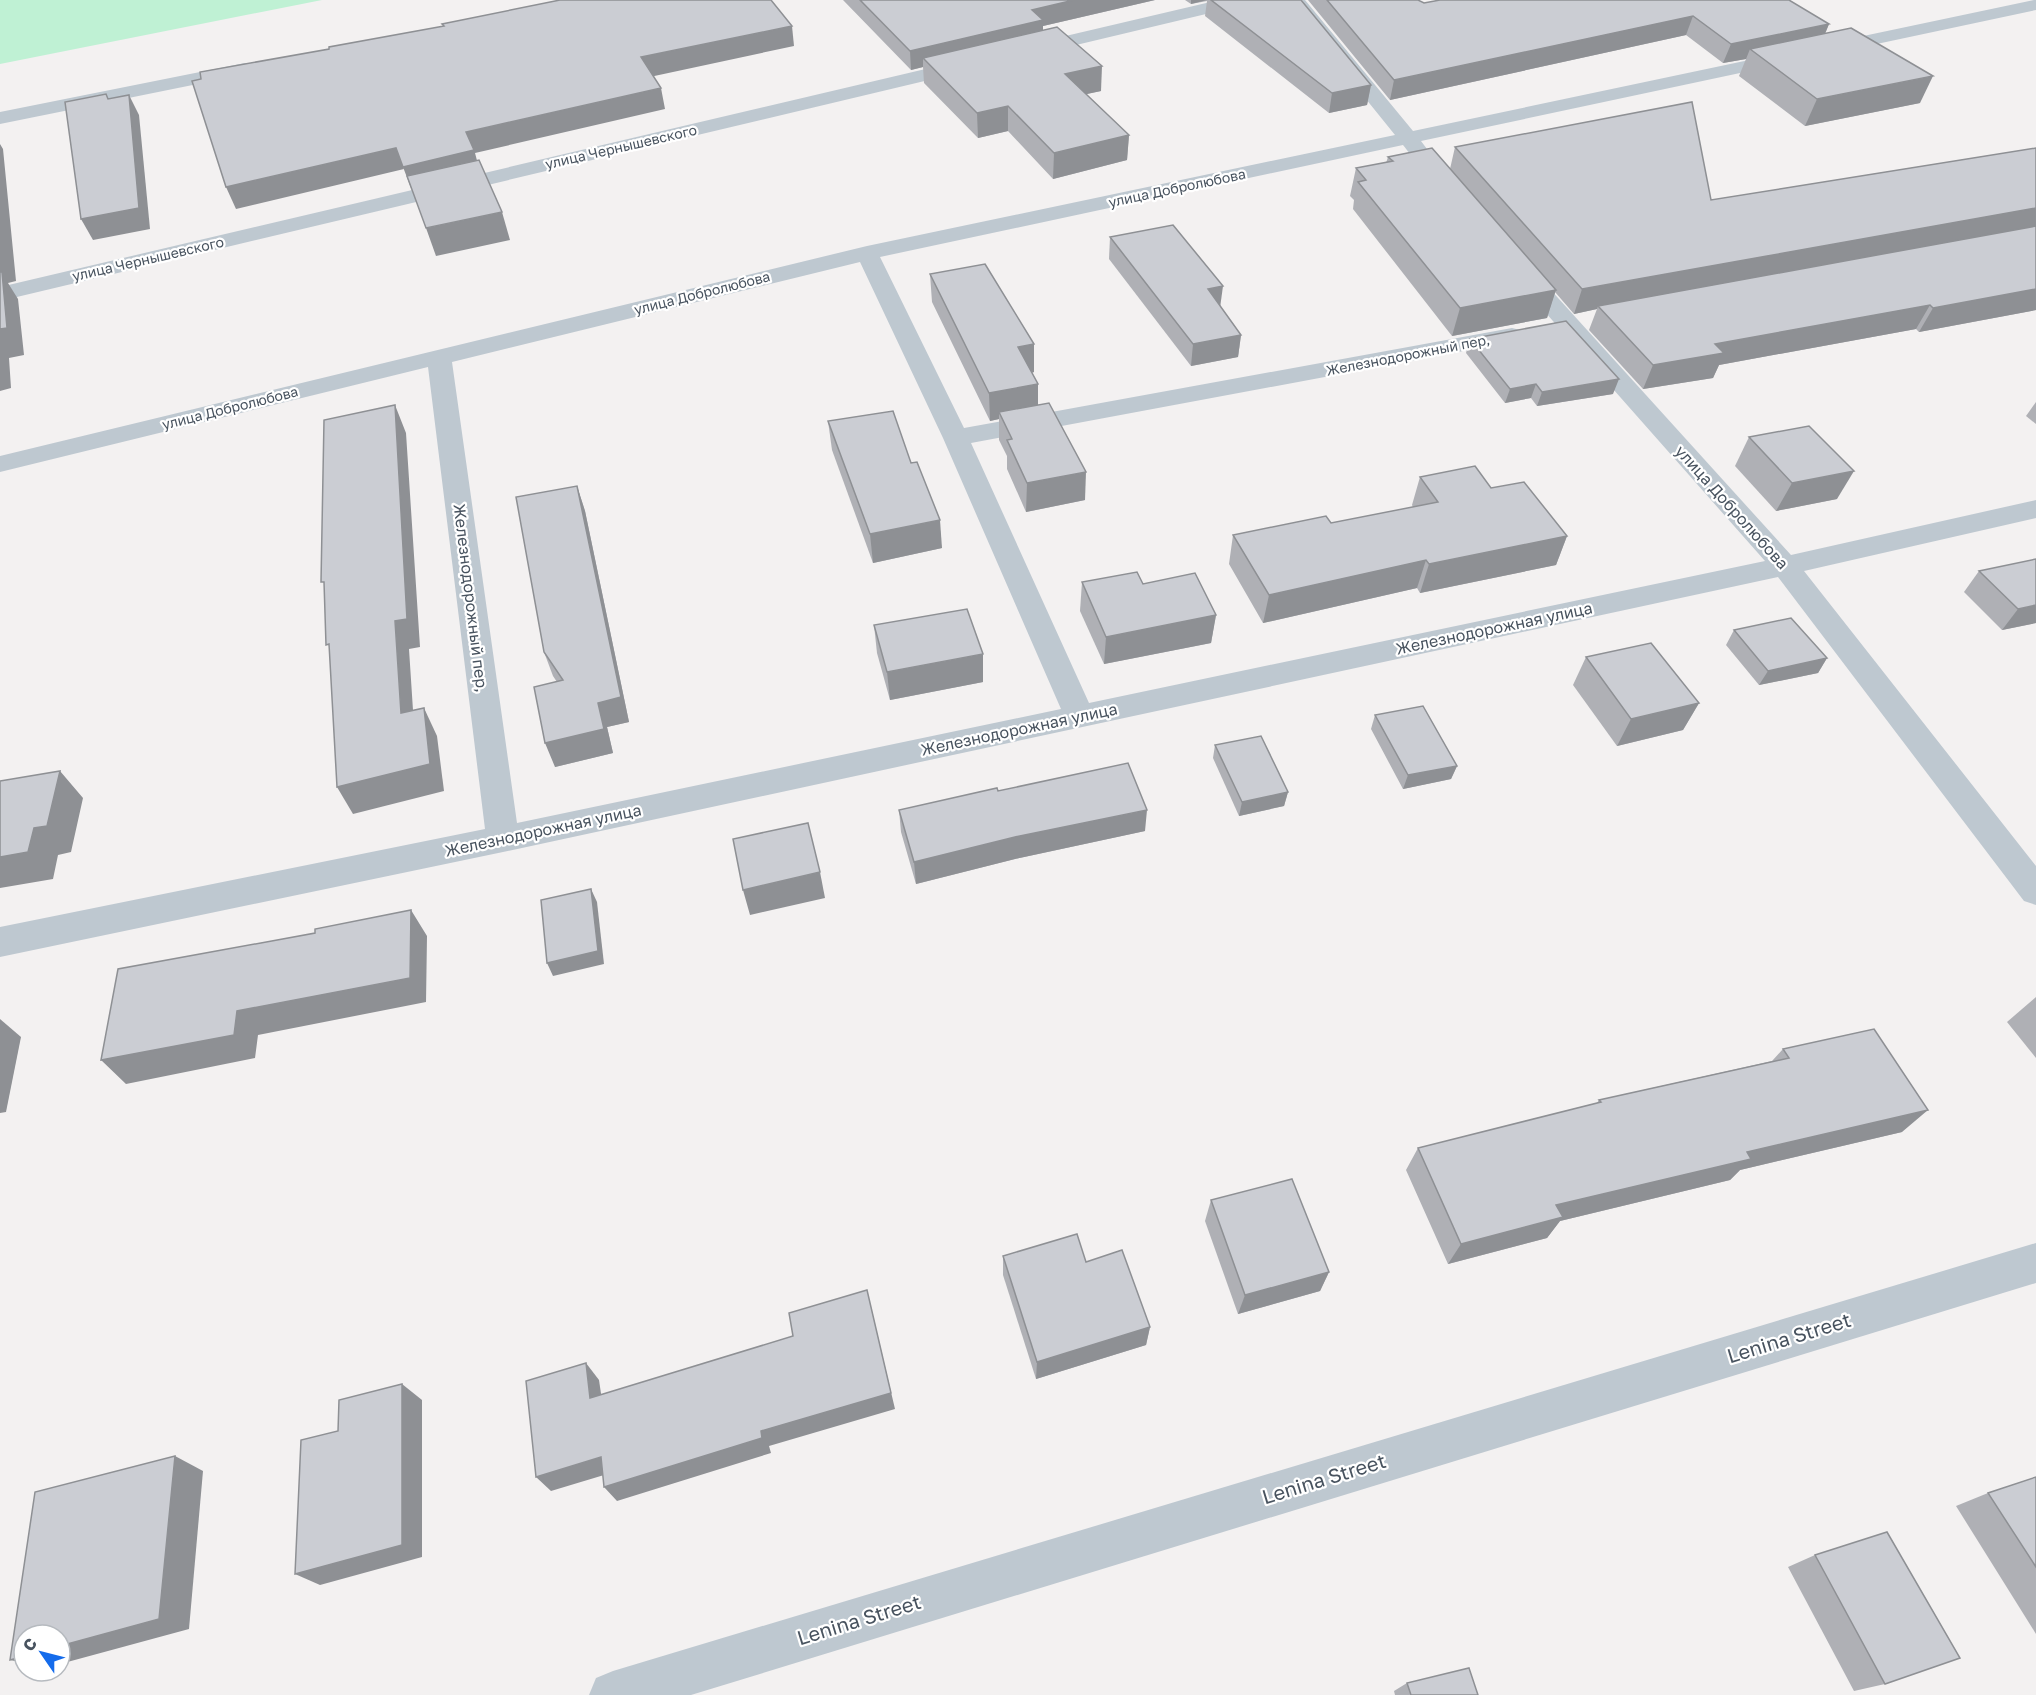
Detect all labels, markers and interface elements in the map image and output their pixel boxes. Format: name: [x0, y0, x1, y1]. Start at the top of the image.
street label: улица Чернышевского: [543, 121, 698, 172]
street label: улица Добролюбова: [1107, 165, 1247, 210]
street label: улица Чернышевского: [70, 233, 225, 284]
street label: улица Добролюбова: [632, 267, 772, 318]
street label: Железнодорожный пер,: [1325, 330, 1491, 379]
street label: улица Добролюбова: [160, 382, 300, 433]
street label: улица Добролюбова: [1671, 441, 1793, 573]
street label: Железнодорожный пер,: [449, 502, 493, 694]
street label: Железнодорожная улица: [1394, 597, 1594, 659]
street label: Железнодорожная улица: [919, 698, 1119, 760]
street label: Железнодорожная улица: [443, 799, 643, 861]
street label: Lenina Street: [1724, 1307, 1854, 1367]
street label: Lenina Street: [1259, 1448, 1389, 1508]
street label: Lenina Street: [794, 1589, 924, 1649]
north arrow: [12, 1623, 72, 1683]
text: С: [18, 1634, 41, 1655]

